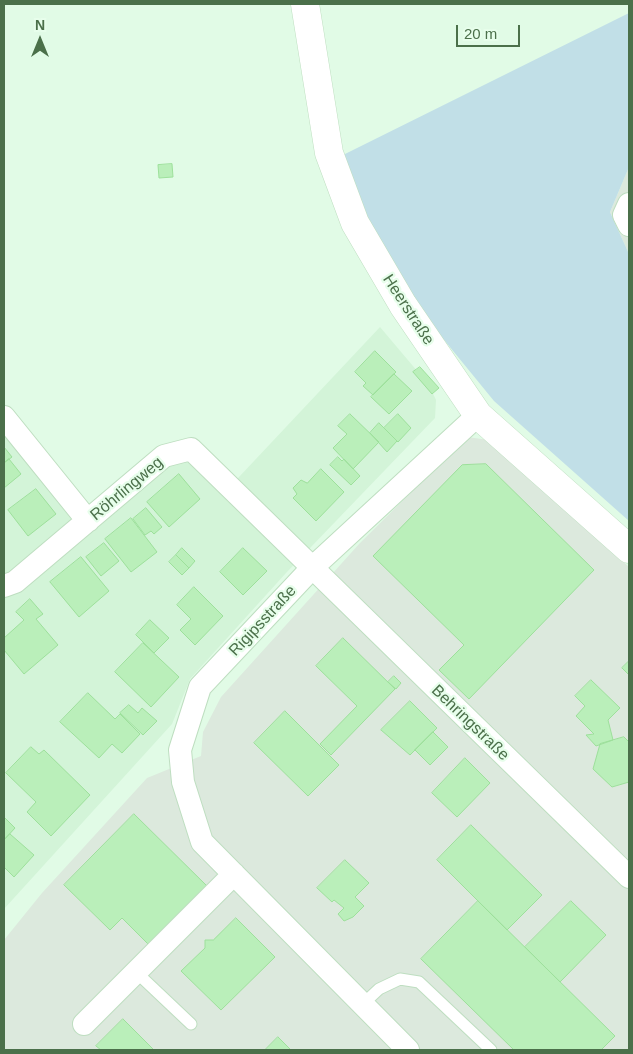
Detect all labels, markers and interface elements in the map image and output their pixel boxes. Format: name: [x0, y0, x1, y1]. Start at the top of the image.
north arrow: [15, 15, 65, 65]
scale bar: [458, 15, 522, 47]
text: N: [35, 17, 45, 33]
text: 20 m: [464, 25, 497, 42]
street label: Heerstraße: [378, 271, 438, 349]
street label: Röhrlingweg: [87, 453, 167, 525]
street label: Rigipsstraße: [225, 582, 301, 660]
street label: Behringstraße: [427, 681, 513, 765]

